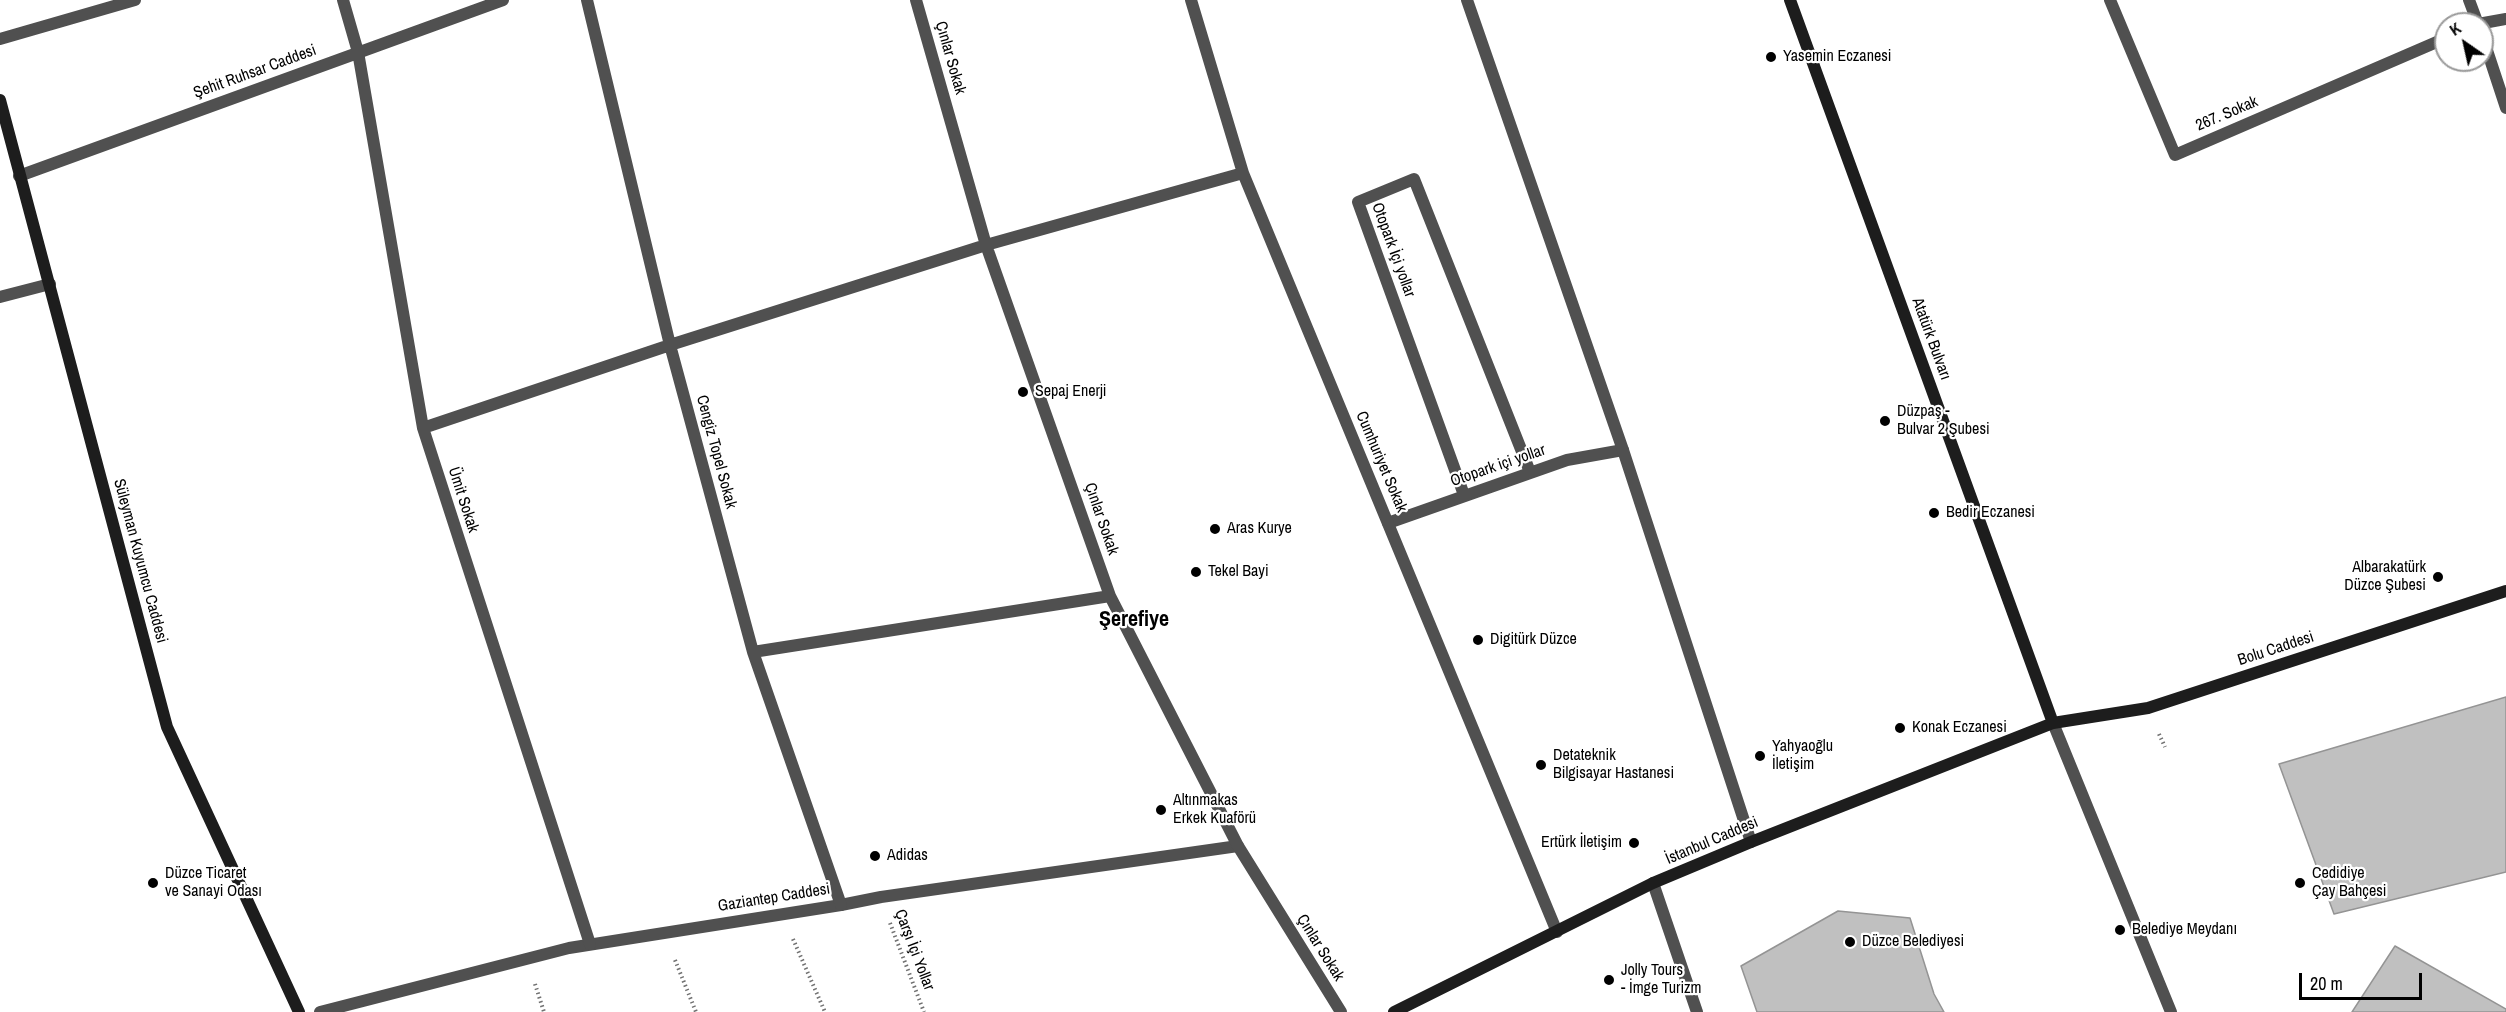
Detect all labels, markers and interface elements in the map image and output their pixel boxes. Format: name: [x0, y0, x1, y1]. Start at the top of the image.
north arrow: [2434, 12, 2494, 72]
text: K: [2445, 17, 2465, 41]
street label: Çınlar Sokak: [930, 19, 970, 97]
street label: Şehit Ruhsar Caddesi: [191, 41, 319, 103]
place label: Yasemin Eczanesi: [1783, 47, 1891, 67]
marker: Yasemin Eczanesi: [1764, 50, 1778, 64]
street label: 267. Sokak: [2193, 92, 2261, 136]
street label: Otopark İçi yollar: [1367, 200, 1419, 300]
street label: Atatürk Bulvarı: [1907, 295, 1955, 383]
place label: Sepaj Enerji: [1035, 382, 1106, 402]
marker: Sepaj Enerji: [1016, 385, 1030, 399]
street label: Cengiz Topel Sokak: [692, 393, 740, 511]
place label: Düzpaş - Bulvar 2 Şubesi: [1897, 402, 1990, 440]
street label: Cumhuriyet Sokak: [1351, 409, 1411, 515]
marker: Düzpaş - Bulvar 2 Şubesi: [1878, 414, 1892, 428]
street label: Otopark içi yollar: [1448, 441, 1548, 491]
street label: Ümit Sokak: [443, 465, 483, 535]
street label: Süleyman Kuyumcu Caddesi: [109, 477, 171, 645]
street label: Çınlar Sokak: [1080, 480, 1122, 558]
place label: Bedir Eczanesi: [1946, 503, 2035, 523]
marker: Bedir Eczanesi: [1927, 506, 1941, 520]
place label: Aras Kurye: [1227, 519, 1292, 539]
marker: Aras Kurye: [1208, 522, 1222, 536]
place label: Albarakatürk Düzce Şubesi: [2344, 558, 2426, 596]
place label: Tekel Bayi: [1208, 562, 1269, 582]
marker: Tekel Bayi: [1189, 565, 1203, 579]
marker: Albarakatürk Düzce Şubesi: [2431, 570, 2445, 584]
district label: Şerefiye: [1099, 607, 1169, 633]
street label: Bolu Caddesi: [2236, 628, 2316, 670]
place label: Digitürk Düzce: [1490, 630, 1577, 650]
marker: Digitürk Düzce: [1471, 633, 1485, 647]
place label: Konak Eczanesi: [1912, 718, 2007, 738]
marker: Konak Eczanesi: [1893, 721, 1907, 735]
place label: Yahyaoğlu İletişim: [1772, 737, 1833, 775]
place label: Detateknik Bilgisayar Hastanesi: [1553, 746, 1674, 784]
marker: Yahyaoğlu İletişim: [1753, 749, 1767, 763]
marker: Detateknik Bilgisayar Hastanesi: [1534, 758, 1548, 772]
place label: Altınmakas Erkek Kuaförü: [1173, 791, 1256, 829]
marker: Altınmakas Erkek Kuaförü: [1154, 803, 1168, 817]
street label: İstanbul Caddesi: [1663, 813, 1761, 869]
place label: Ertürk İletişim: [1541, 833, 1622, 853]
marker: Ertürk İletişim: [1627, 836, 1641, 850]
place label: Adidas: [887, 846, 928, 866]
marker: Adidas: [868, 849, 882, 863]
place label: Düzce Ticaret ve Sanayi Odası: [165, 864, 262, 902]
place label: Cedidiye Çay Bahçesi: [2312, 864, 2386, 902]
marker: Düzce Ticaret ve Sanayi Odası: [146, 876, 160, 890]
marker: Cedidiye Çay Bahçesi: [2293, 876, 2307, 890]
street label: Gaziantep Caddesi: [717, 880, 831, 916]
street label: Çarşı İçi Yollar: [890, 907, 938, 993]
street label: Çınlar Sokak: [1292, 911, 1348, 985]
place label: Belediye Meydanı: [2132, 920, 2237, 940]
marker: Belediye Meydanı: [2113, 923, 2127, 937]
place label: Düzce Belediyesi: [1862, 932, 1964, 952]
marker: Düzce Belediyesi: [1843, 935, 1857, 949]
place label: Jolly Tours - İmge Turizm: [1621, 961, 1702, 999]
scale bar: [2302, 961, 2425, 999]
text: 20 m: [2310, 971, 2343, 996]
marker: Jolly Tours - İmge Turizm: [1602, 973, 1616, 987]

